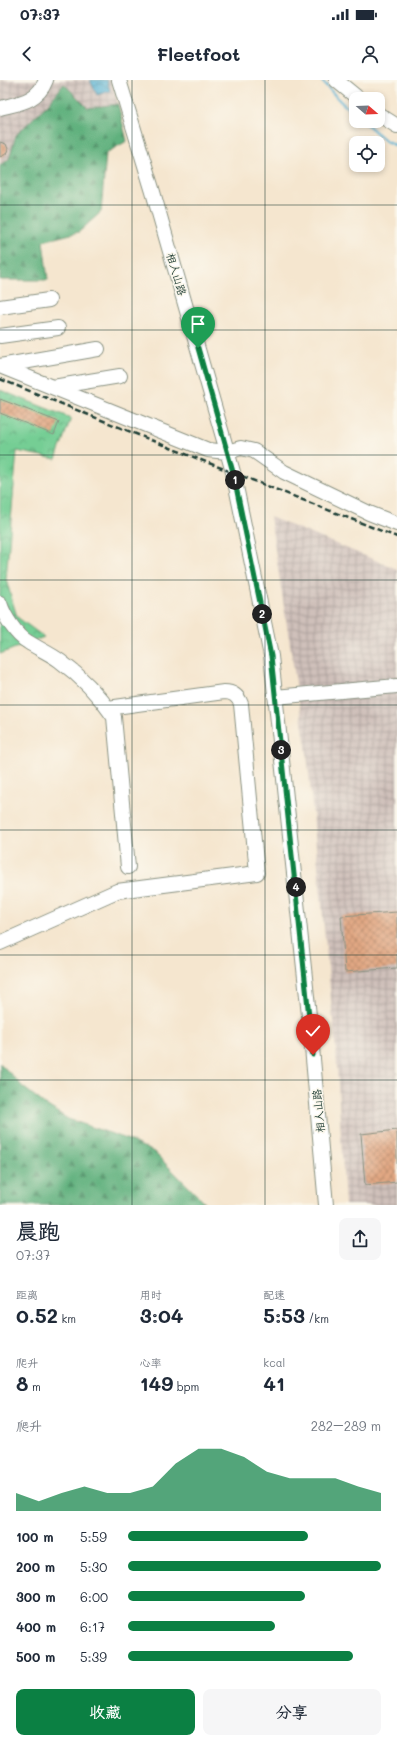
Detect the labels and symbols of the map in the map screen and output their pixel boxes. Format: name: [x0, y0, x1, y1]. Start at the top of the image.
north arrow: [349, 92, 385, 128]
street label: 相人山路: [164, 251, 190, 297]
pin: [181, 307, 215, 348]
pin: 1: [225, 470, 245, 490]
pin: 2: [252, 604, 272, 624]
pin: 3: [271, 740, 291, 760]
pin: 4: [286, 877, 306, 897]
pin: [296, 1014, 330, 1055]
street label: 相人山路: [309, 1088, 327, 1134]

